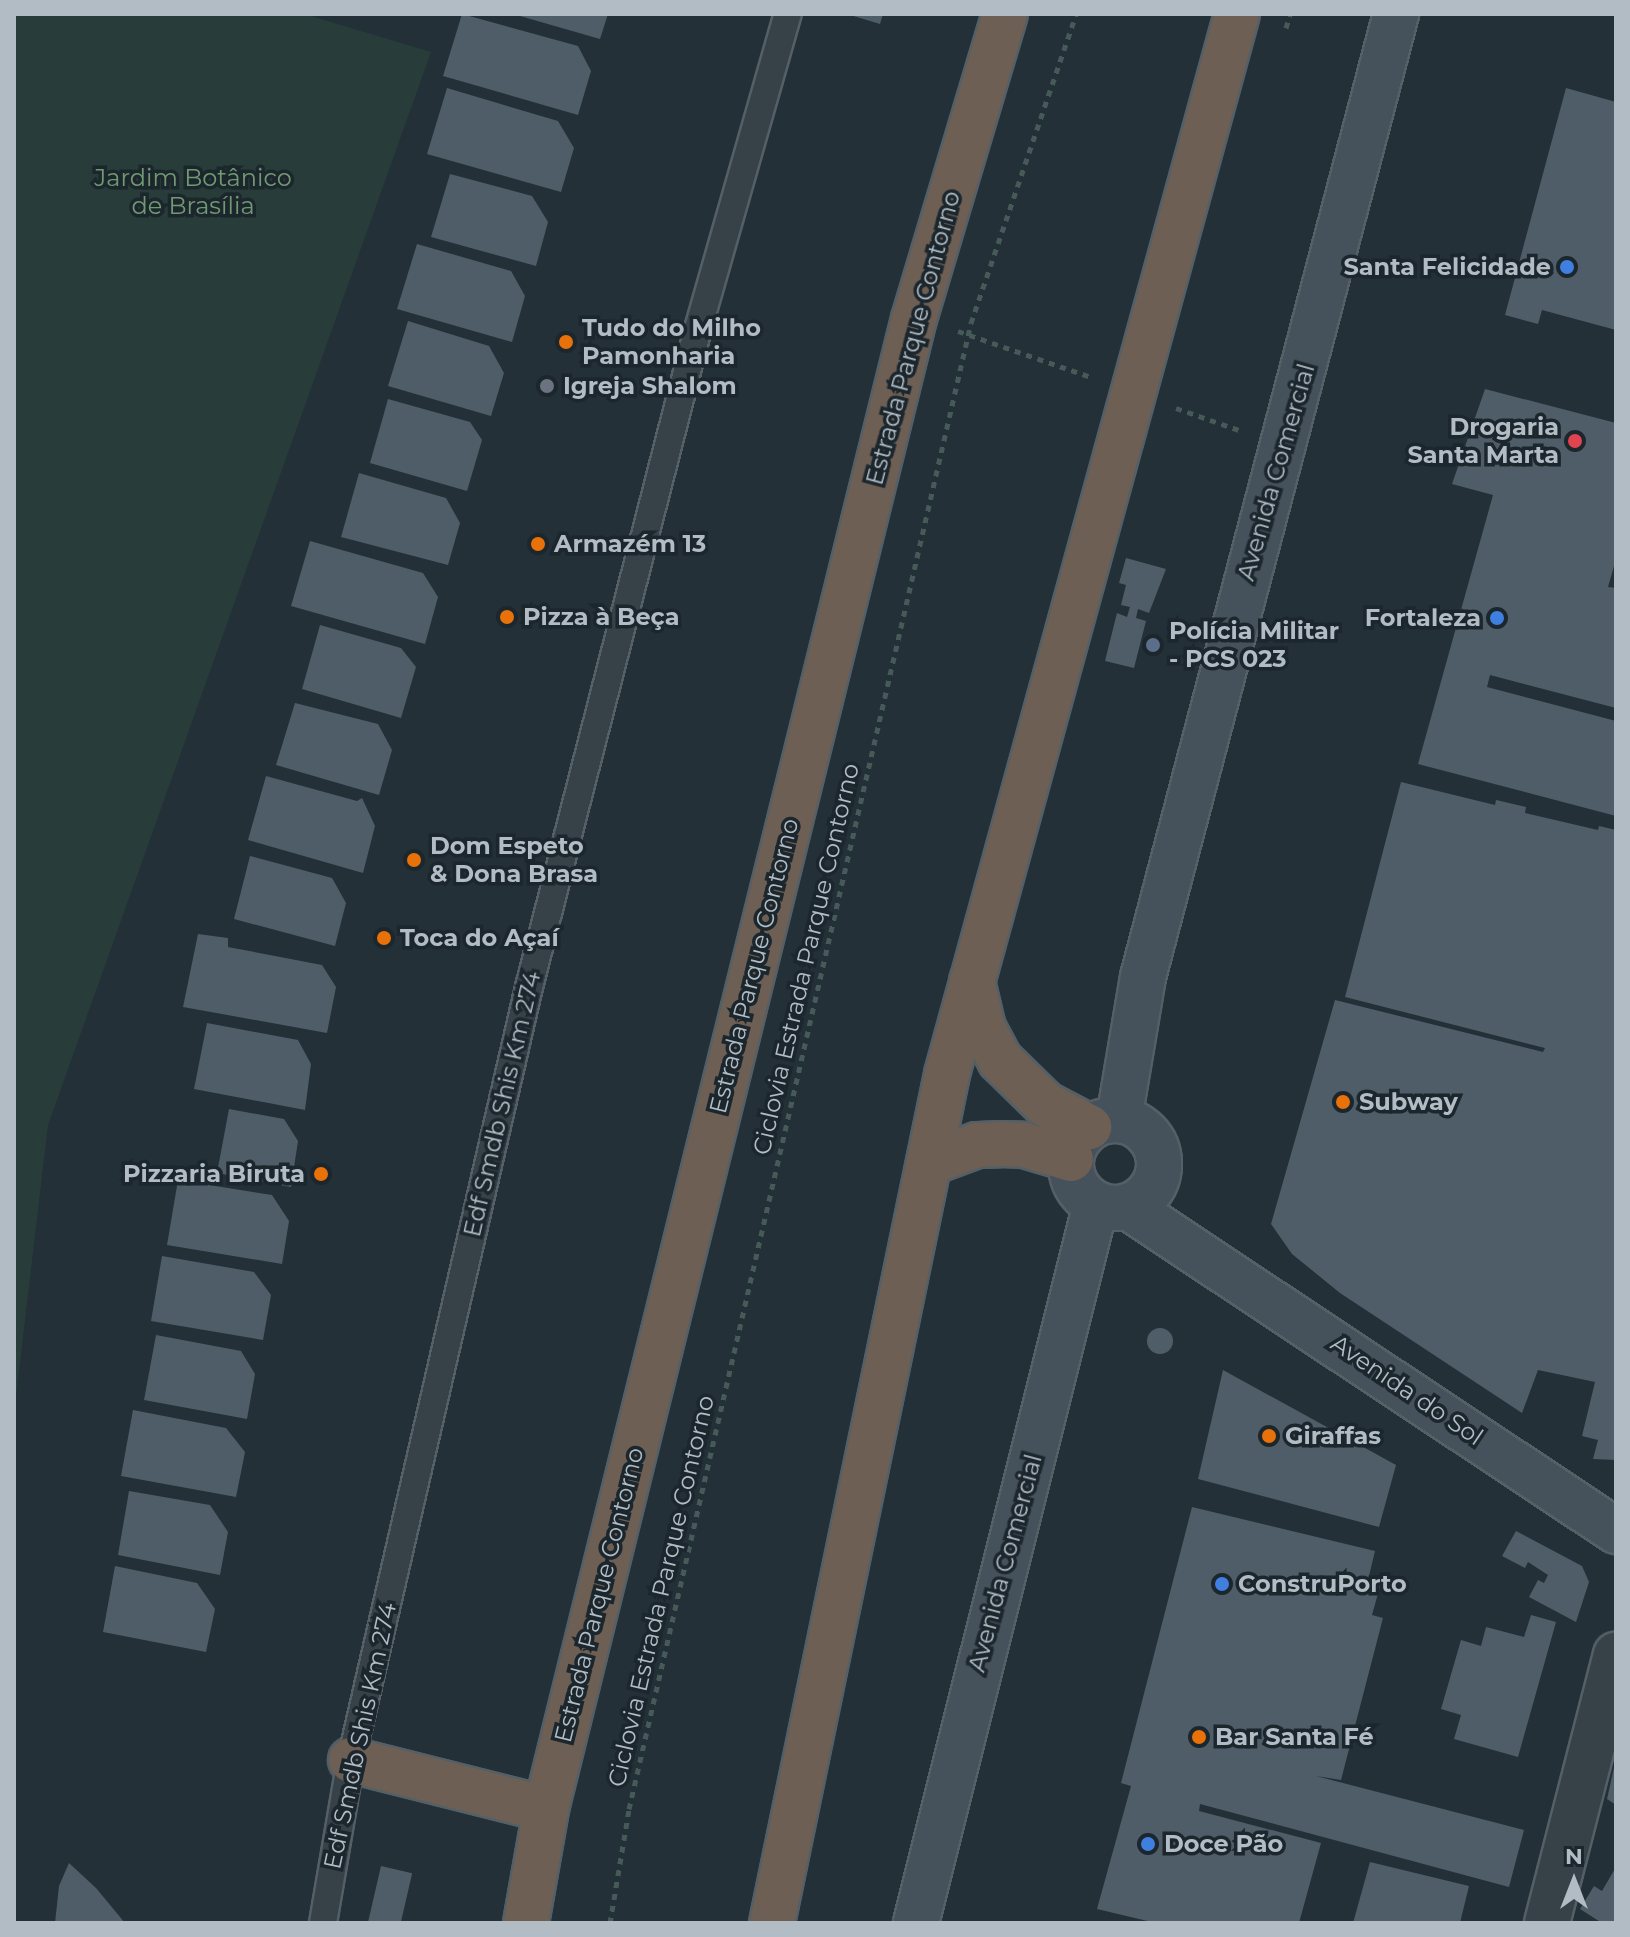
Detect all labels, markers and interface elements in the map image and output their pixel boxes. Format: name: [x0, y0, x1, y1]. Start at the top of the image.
park label: Jardim Botânico de Brasília: [94, 164, 292, 220]
street label: Estrada Parque Contorno: [860, 188, 966, 488]
place label: Santa Felicidade: [1344, 253, 1551, 281]
marker: Santa Felicidade: [1558, 258, 1576, 276]
place label: Tudo do Milho Pamonharia: [582, 314, 761, 370]
marker: Tudo do Milho Pamonharia: [557, 333, 575, 351]
street label: Avenida Comercial: [1231, 360, 1321, 584]
place label: Igreja Shalom: [563, 372, 737, 400]
marker: Igreja Shalom: [538, 377, 556, 395]
place label: Drogaria Santa Marta: [1407, 413, 1559, 469]
marker: Drogaria Santa Marta: [1566, 432, 1584, 450]
place label: Armazém 13: [554, 530, 706, 558]
marker: Armazém 13: [529, 535, 547, 553]
place label: Pizza à Beça: [523, 603, 680, 631]
place label: Fortaleza: [1365, 604, 1481, 632]
marker: Pizza à Beça: [498, 608, 516, 626]
marker: Fortaleza: [1488, 609, 1506, 627]
place label: Polícia Militar - PCS 023: [1169, 617, 1339, 673]
marker: Polícia Militar - PCS 023: [1144, 636, 1162, 654]
street label: Ciclovia Estrada Parque Contorno: [747, 760, 865, 1158]
street label: Estrada Parque Contorno: [703, 815, 805, 1117]
place label: Dom Espeto & Dona Brasa: [430, 832, 598, 888]
marker: Dom Espeto & Dona Brasa: [405, 851, 423, 869]
place label: Toca do Açaí: [400, 924, 559, 952]
marker: Toca do Açaí: [375, 929, 393, 947]
street label: Edf Smdb Shis Km 274: [457, 968, 547, 1240]
place label: Subway: [1359, 1088, 1458, 1116]
marker: Subway: [1334, 1093, 1352, 1111]
place label: Pizzaria Biruta: [123, 1160, 305, 1188]
marker: Pizzaria Biruta: [312, 1165, 330, 1183]
street label: Avenida do Sol: [1326, 1329, 1488, 1451]
street label: Ciclovia Estrada Parque Contorno: [602, 1392, 720, 1790]
place label: Giraffas: [1285, 1422, 1381, 1450]
marker: Giraffas: [1260, 1427, 1278, 1445]
street label: Estrada Parque Contorno: [548, 1444, 650, 1746]
street label: Avenida Comercial: [962, 1451, 1048, 1675]
place label: ConstruPorto: [1238, 1570, 1407, 1598]
marker: ConstruPorto: [1213, 1575, 1231, 1593]
street label: Edf Smdb Shis Km 274: [318, 1600, 402, 1872]
place label: Bar Santa Fé: [1215, 1723, 1374, 1751]
marker: Bar Santa Fé: [1190, 1728, 1208, 1746]
place label: Doce Pão: [1164, 1830, 1283, 1858]
marker: Doce Pão: [1139, 1835, 1157, 1853]
north arrow: [1534, 1841, 1614, 1921]
text: N: [1565, 1843, 1583, 1870]

